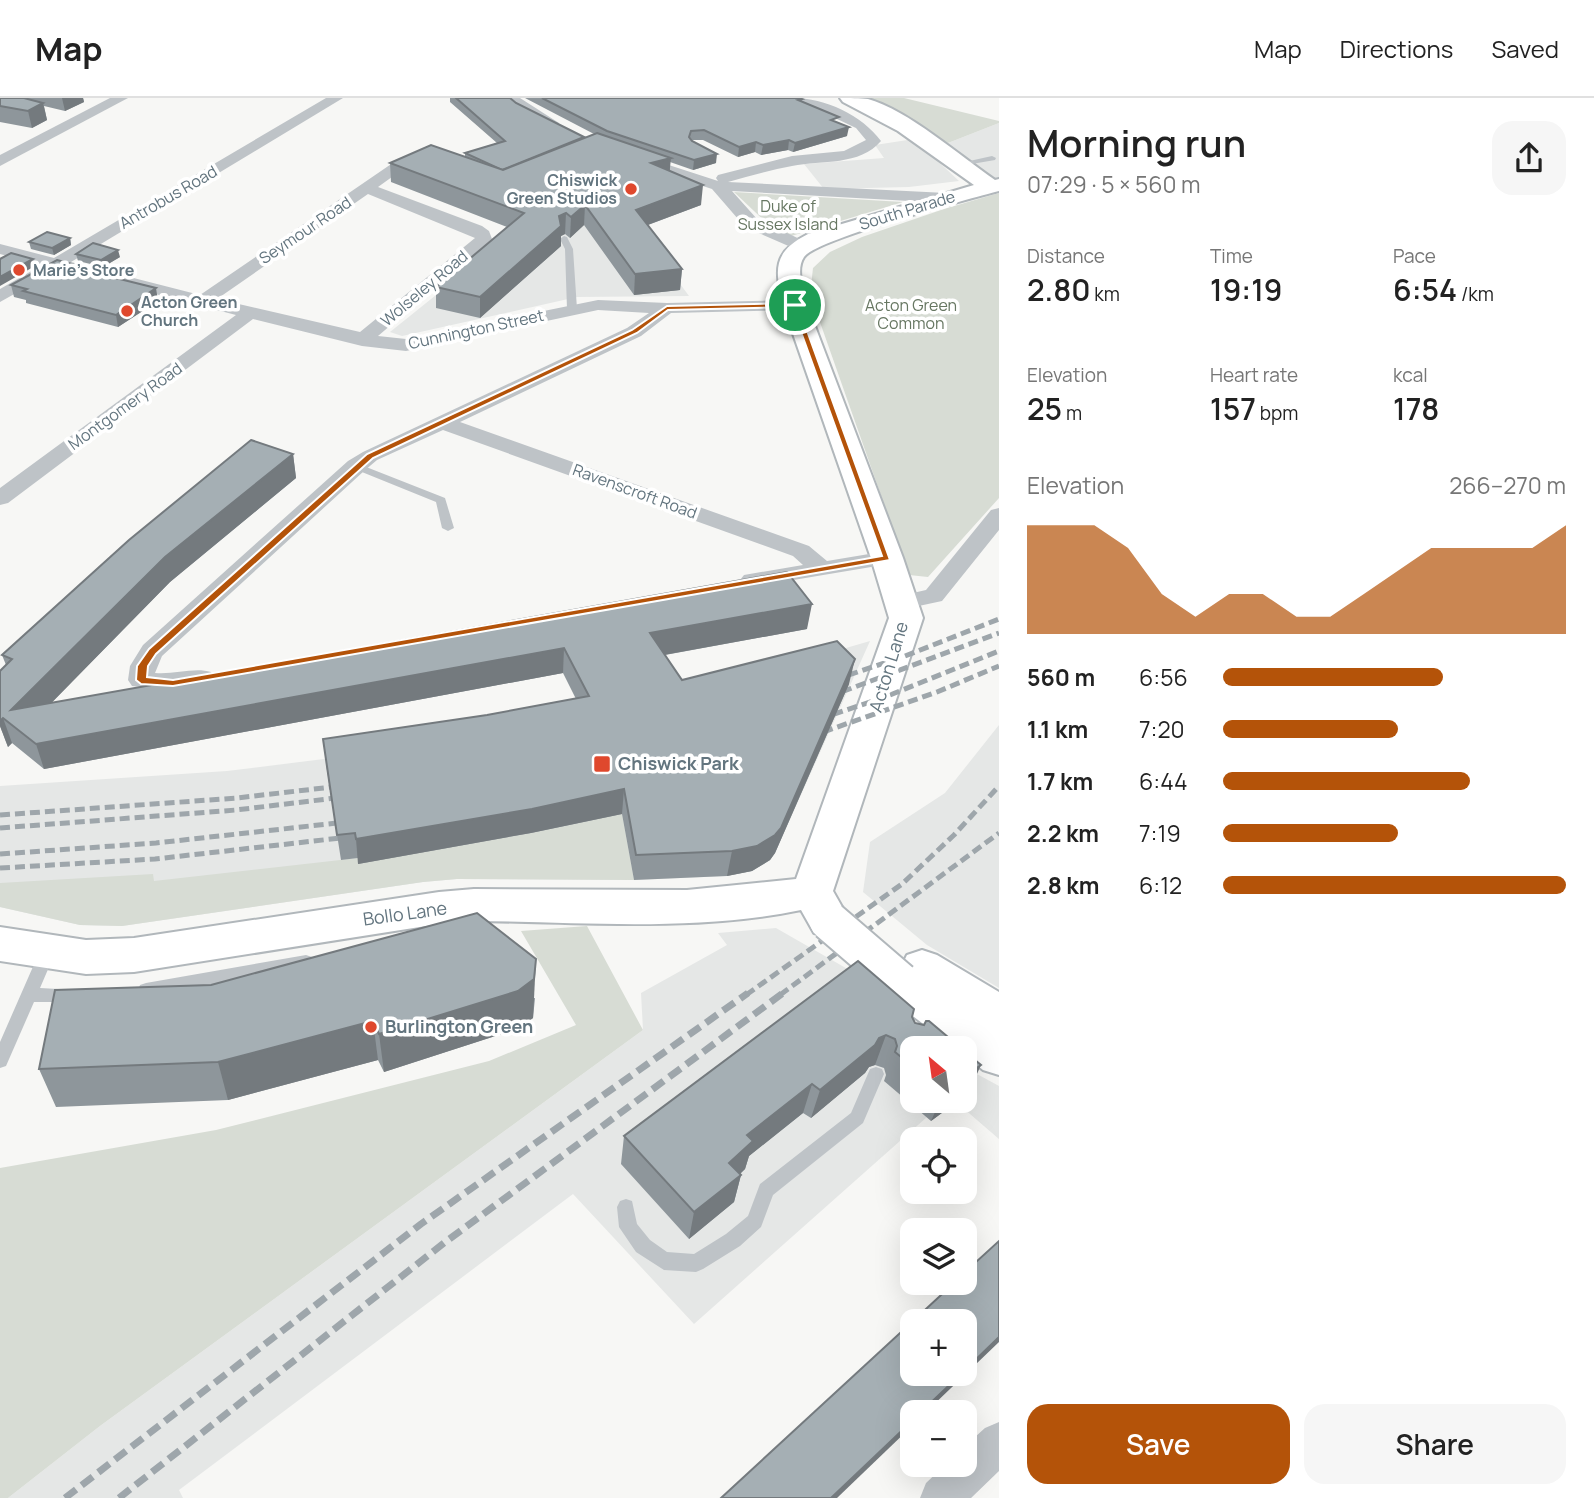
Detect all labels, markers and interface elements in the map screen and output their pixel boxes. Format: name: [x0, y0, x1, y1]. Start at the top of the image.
text: Map: [35, 26, 103, 71]
text: Map: [1254, 32, 1302, 65]
text: Directions: [1340, 32, 1453, 65]
text: Saved: [1491, 32, 1559, 65]
text: Morning run: [1027, 116, 1246, 168]
button: share: [1492, 121, 1566, 195]
street label: Antrobus Road: [115, 160, 221, 234]
text: 07:29 · 5 × 560 m: [1027, 168, 1201, 200]
place label: Chiswick Green Studios: [507, 169, 617, 209]
marker: Chiswick Green Studios: [623, 181, 639, 197]
street label: South Parade: [856, 185, 958, 235]
street label: Seymour Road: [255, 191, 355, 269]
park label: Duke of Sussex Island: [738, 195, 838, 235]
text: Distance: [1027, 243, 1105, 269]
text: Time: [1210, 243, 1253, 269]
text: Pace: [1393, 243, 1436, 269]
street label: Wolseley Road: [376, 245, 472, 331]
place label: Marie's Store: [33, 259, 135, 281]
marker: Marie's Store: [11, 262, 27, 278]
text: 2.80: [1027, 269, 1091, 310]
text: 19:19: [1210, 269, 1282, 310]
text: 6:54: [1393, 269, 1457, 310]
pin: [765, 275, 825, 335]
text: km: [1091, 281, 1120, 307]
text: /km: [1457, 281, 1494, 307]
icon: arrive: [776, 286, 814, 324]
place label: Acton Green Church: [141, 291, 238, 331]
park label: Acton Green Common: [865, 294, 957, 334]
marker: Acton Green Church: [119, 303, 135, 319]
street label: Cunnington Street: [406, 304, 546, 354]
street label: Montgomery Road: [64, 357, 186, 455]
text: Elevation: [1027, 362, 1107, 388]
text: Heart rate: [1210, 362, 1298, 388]
text: kcal: [1393, 362, 1428, 388]
text: 25: [1027, 388, 1062, 429]
text: 157: [1210, 388, 1256, 429]
text: 178: [1393, 388, 1439, 429]
text: m: [1062, 400, 1082, 426]
text: bpm: [1256, 400, 1298, 426]
street label: Ravenscroft Road: [570, 458, 700, 524]
text: Elevation: [1027, 469, 1124, 501]
text: 266–270 m: [1449, 469, 1566, 501]
street label: Acton Lane: [863, 618, 913, 715]
text: 560 m: [1027, 661, 1095, 693]
text: 6:56: [1139, 661, 1188, 693]
text: 1.1 km: [1027, 713, 1088, 745]
text: 7:20: [1139, 713, 1185, 745]
place label: Chiswick Park: [618, 751, 740, 775]
marker: Chiswick Park: [592, 754, 612, 774]
text: 1.7 km: [1027, 765, 1093, 797]
text: 6:44: [1139, 765, 1188, 797]
text: 2.2 km: [1027, 817, 1099, 849]
text: 7:19: [1139, 817, 1181, 849]
text: 2.8 km: [1027, 869, 1099, 901]
text: 6:12: [1139, 869, 1182, 901]
street label: Bollo Lane: [361, 895, 448, 931]
place label: Burlington Green: [385, 1014, 533, 1038]
marker: Burlington Green: [363, 1019, 379, 1035]
north arrow: [900, 1036, 976, 1113]
map controls: [900, 1036, 977, 1477]
button: locate: [900, 1127, 977, 1204]
button: layers: [900, 1218, 977, 1295]
button: +: [900, 1309, 977, 1386]
button: −: [900, 1400, 977, 1477]
button: Save: [1027, 1404, 1290, 1484]
button: Share: [1304, 1404, 1566, 1484]

